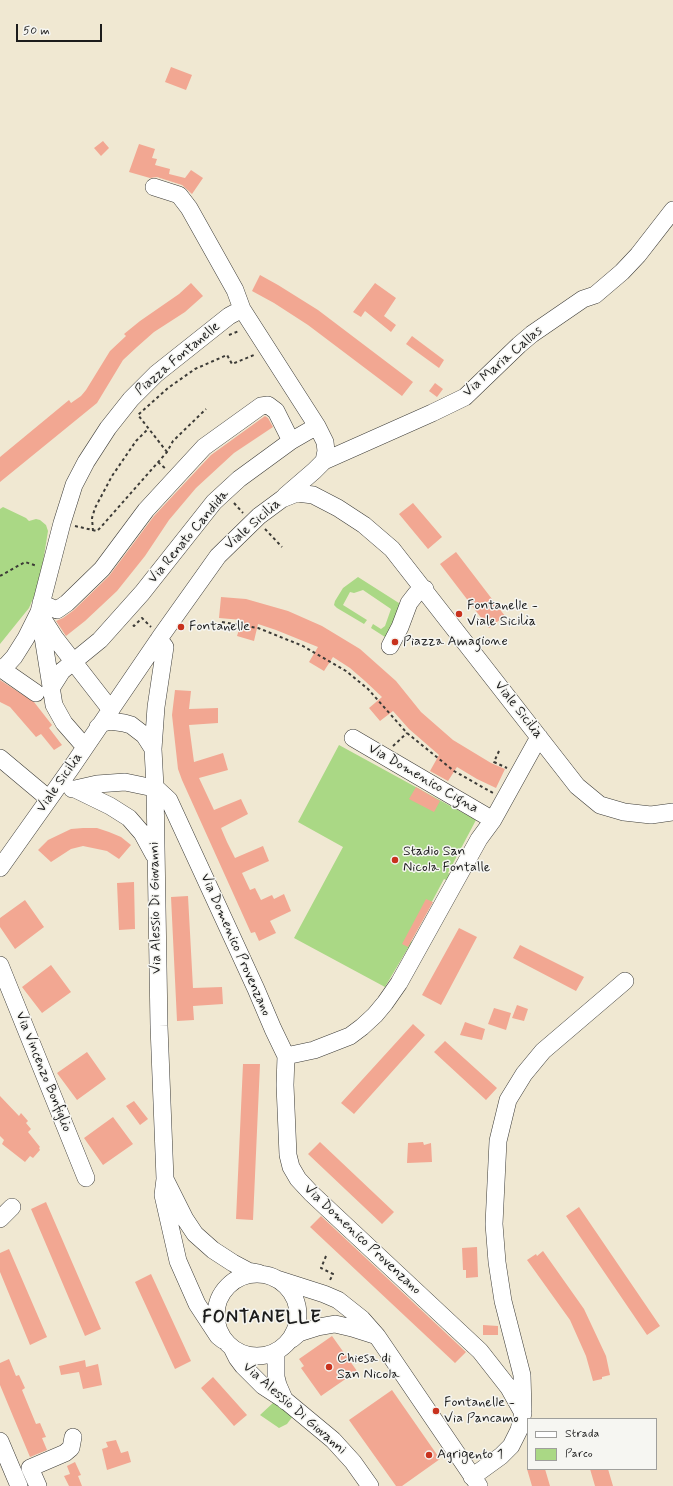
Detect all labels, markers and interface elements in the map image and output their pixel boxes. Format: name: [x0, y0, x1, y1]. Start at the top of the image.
scale bar: [18, 16, 104, 42]
text: 50 m: [23, 23, 50, 39]
street label: Piazza Fontanelle: [132, 319, 224, 399]
street label: Via Maria Callas: [460, 323, 546, 401]
street label: Via Renato Candida: [145, 487, 233, 587]
street label: Viale Sicilia: [222, 496, 284, 554]
place label: Fontanelle - Viale Sicilia: [467, 598, 538, 630]
marker: Fontanelle - Viale Sicilia: [454, 609, 464, 619]
place label: Fontanelle: [189, 619, 250, 635]
marker: Fontanelle: [176, 622, 186, 632]
place label: Piazza Amagione: [403, 634, 508, 650]
marker: Piazza Amagione: [390, 637, 400, 647]
street label: Viale Sicilia: [490, 678, 546, 742]
street label: Via Domenico Cigna: [365, 741, 481, 817]
street label: Viale Sicilia: [33, 750, 87, 816]
street label: Via Alessio Di Giovanni: [146, 842, 166, 974]
place label: Stadio San Nicola Fontalle: [403, 844, 490, 876]
marker: Stadio San Nicola Fontalle: [390, 855, 400, 865]
street label: Via Domenico Provenzano: [196, 871, 274, 1019]
street label: Via Vincenzo Bonfiglio: [11, 1009, 75, 1135]
street label: Via Domenico Provenzano: [300, 1181, 424, 1299]
district label: FONTANELLE: [203, 1307, 321, 1329]
place label: Chiesa di San Nicola: [337, 1351, 399, 1384]
street label: Via Alessio Di Giovanni: [239, 1359, 349, 1459]
marker: Chiesa di San Nicola: [324, 1362, 334, 1372]
place label: Fontanelle - Via Pancamo: [444, 1395, 519, 1428]
marker: Fontanelle - Via Pancamo: [431, 1406, 441, 1416]
legend: [527, 1418, 657, 1470]
text: Strada: [565, 1426, 599, 1442]
text: Parco: [565, 1446, 593, 1462]
place label: Agrigento 1: [437, 1447, 503, 1463]
marker: Agrigento 1: [424, 1450, 434, 1460]

